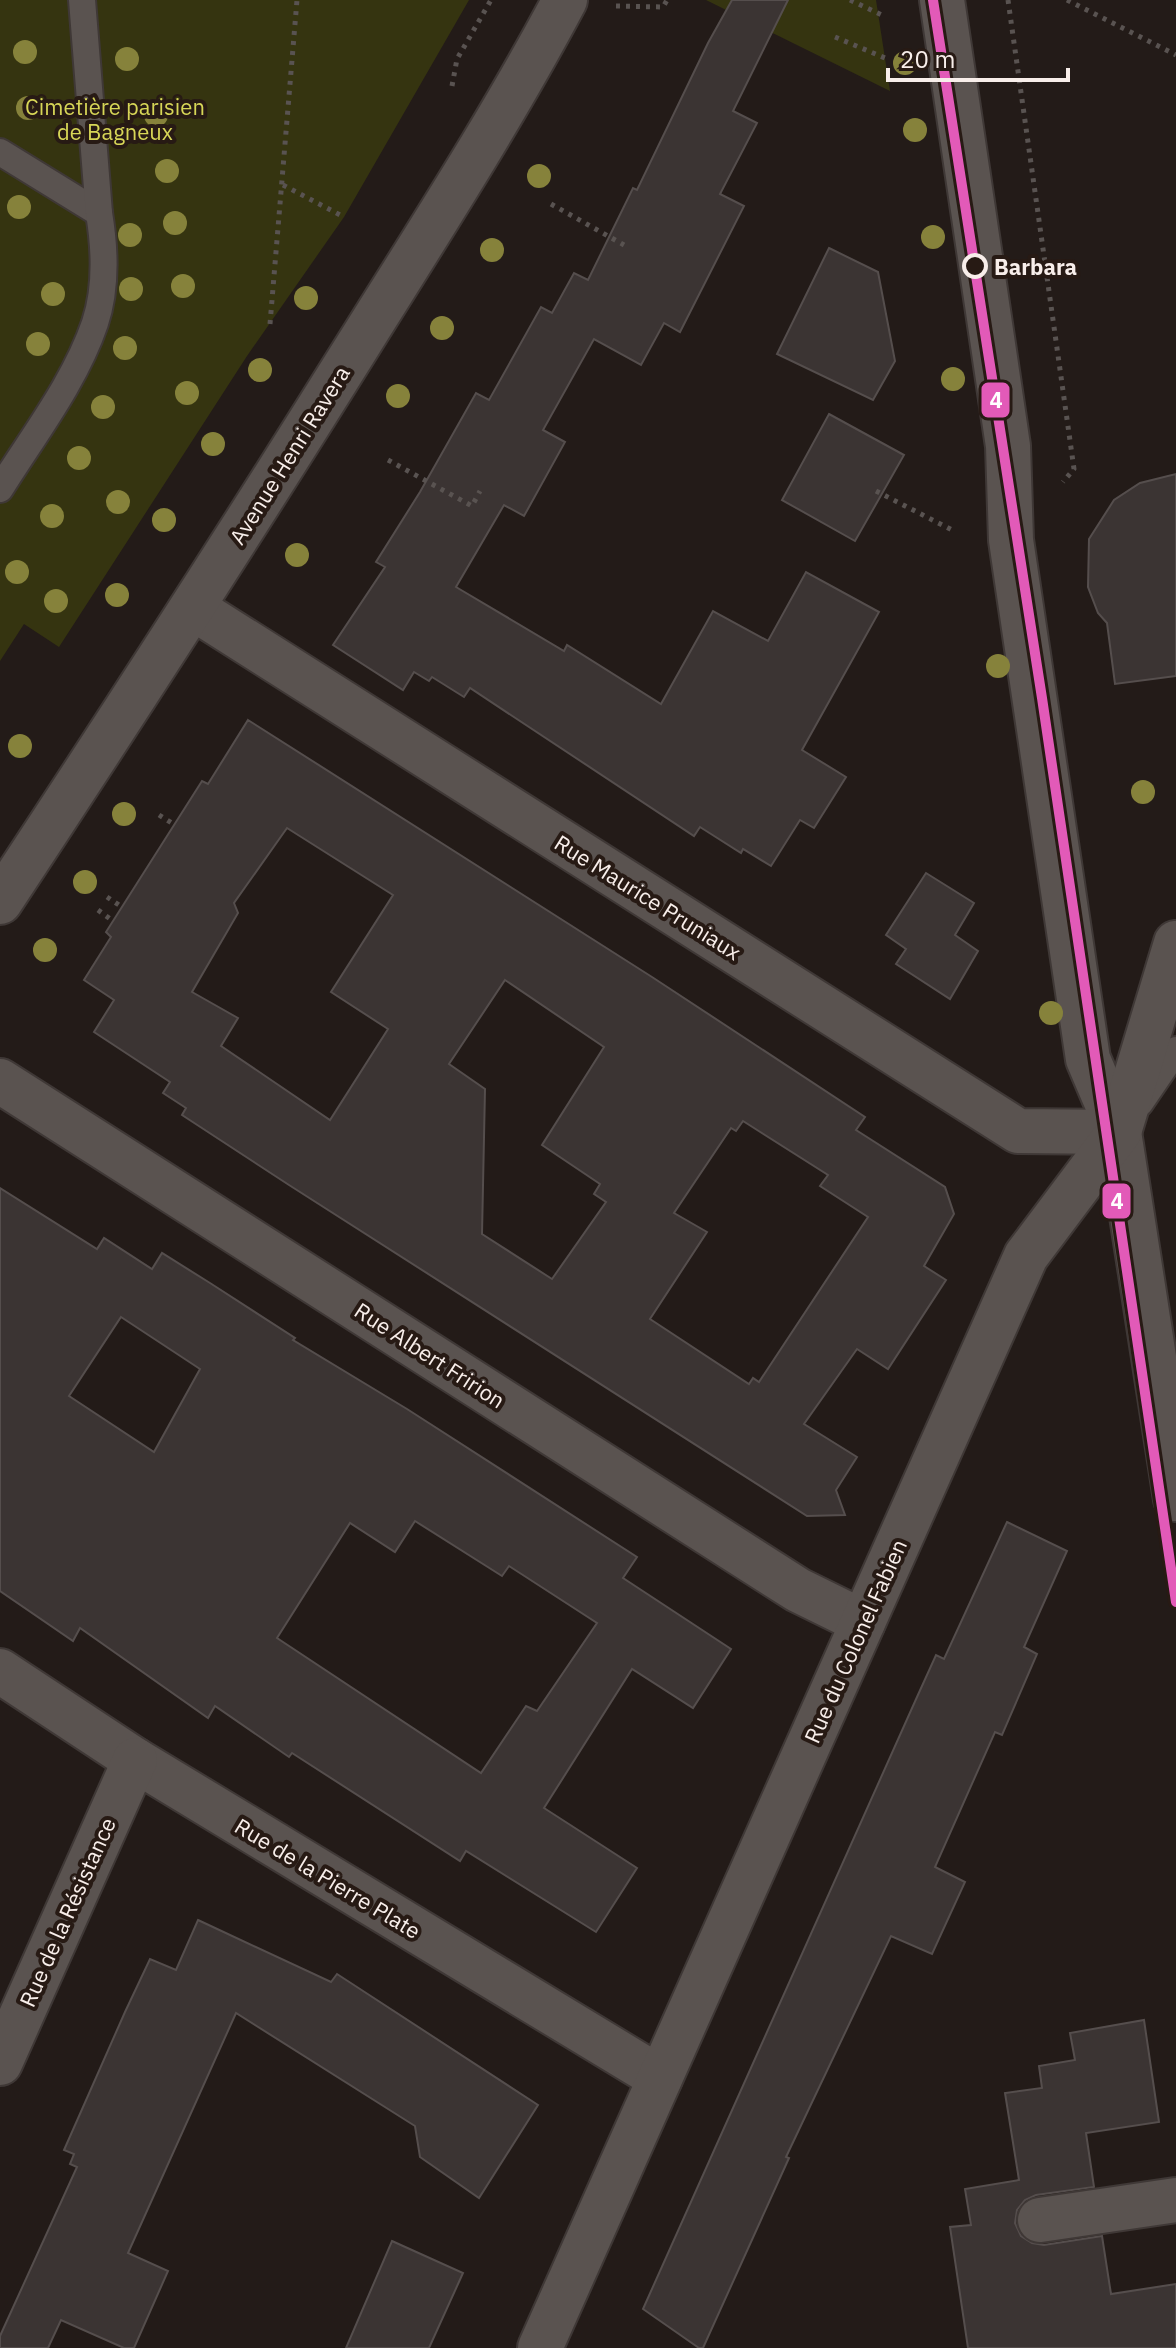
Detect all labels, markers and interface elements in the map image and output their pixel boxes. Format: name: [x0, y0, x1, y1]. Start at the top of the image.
scale bar: [888, 32, 1068, 82]
text: 20 m: [900, 43, 955, 75]
park label: Cimetière parisien de Bagneux: [25, 92, 205, 146]
place label: Barbara: [994, 252, 1077, 281]
marker: Barbara: [963, 254, 987, 278]
street label: Avenue Henri Ravera: [222, 360, 356, 550]
line badge: 4: [980, 381, 1011, 419]
text: 4: [989, 385, 1003, 414]
street label: Rue Maurice Pruniaux: [549, 828, 747, 966]
line badge: 4: [1101, 1182, 1132, 1220]
text: 4: [1110, 1186, 1124, 1215]
street label: Rue Albert Fririon: [349, 1296, 511, 1414]
street label: Rue du Colonel Fabien: [797, 1534, 913, 1748]
street label: Rue de la Pierre Plate: [230, 1811, 426, 1945]
street label: Rue de la Résistance: [12, 1813, 122, 2011]

